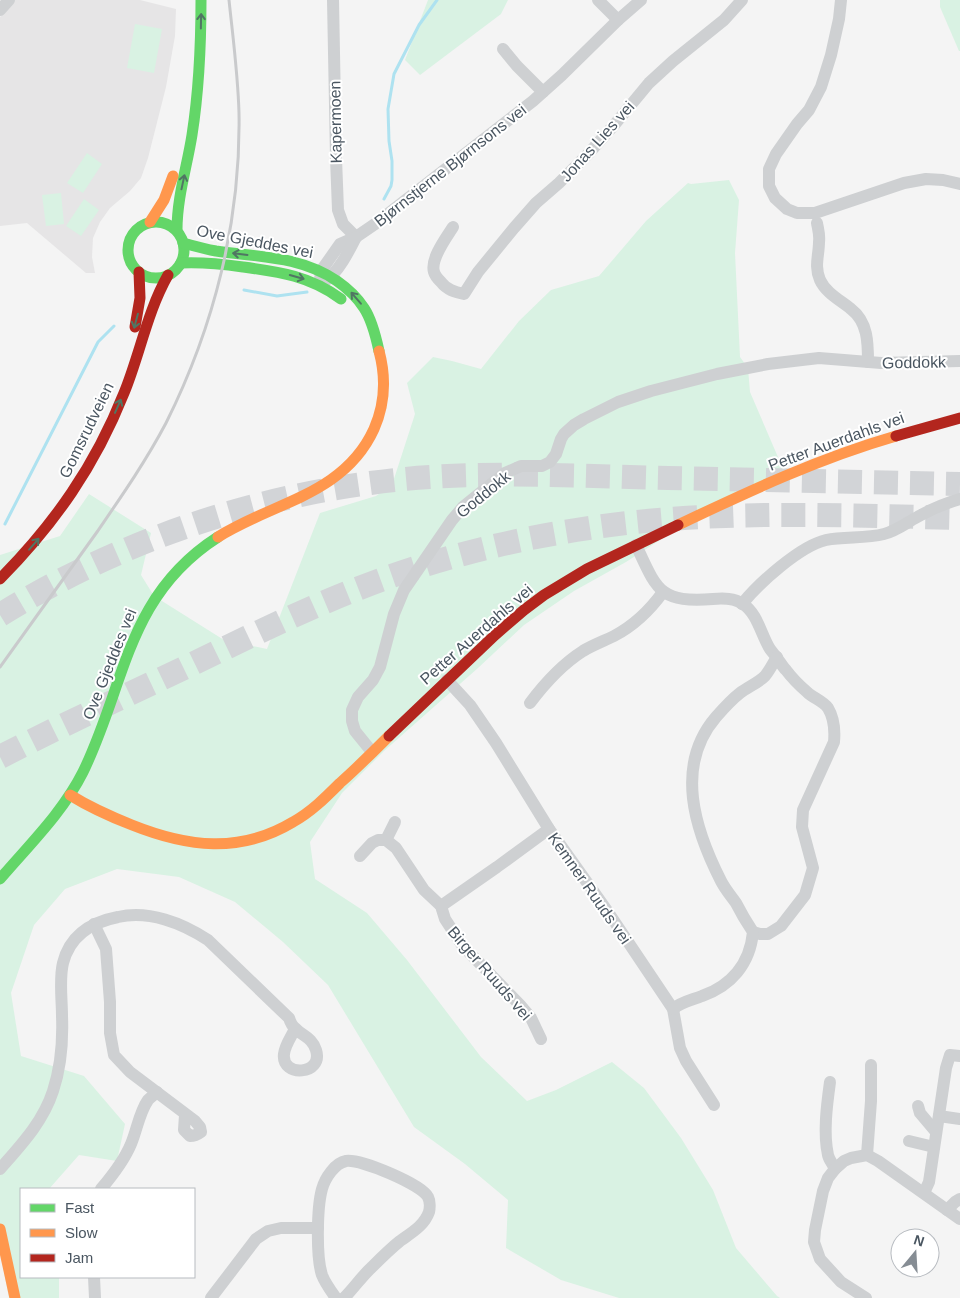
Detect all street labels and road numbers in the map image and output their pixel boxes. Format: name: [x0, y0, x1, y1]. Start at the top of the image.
street label: Kapermoen: [326, 80, 345, 163]
street label: Jonas Lies vei: [557, 98, 638, 185]
street label: Bjørnstjerne Bjørnsons vei: [371, 101, 529, 230]
street label: Ove Gjeddes vei: [195, 222, 315, 261]
street label: Goddokk: [882, 353, 947, 372]
street label: Gomsrudveien: [56, 380, 117, 481]
street label: Petter Auerdahls vei: [766, 409, 906, 474]
street label: Goddokk: [453, 467, 514, 521]
street label: Petter Auerdahls vei: [417, 581, 536, 688]
street label: Ove Gjeddes vei: [79, 606, 139, 722]
street label: Kemner Ruuds vei: [545, 830, 634, 947]
street label: Birger Ruuds vei: [444, 923, 535, 1024]

